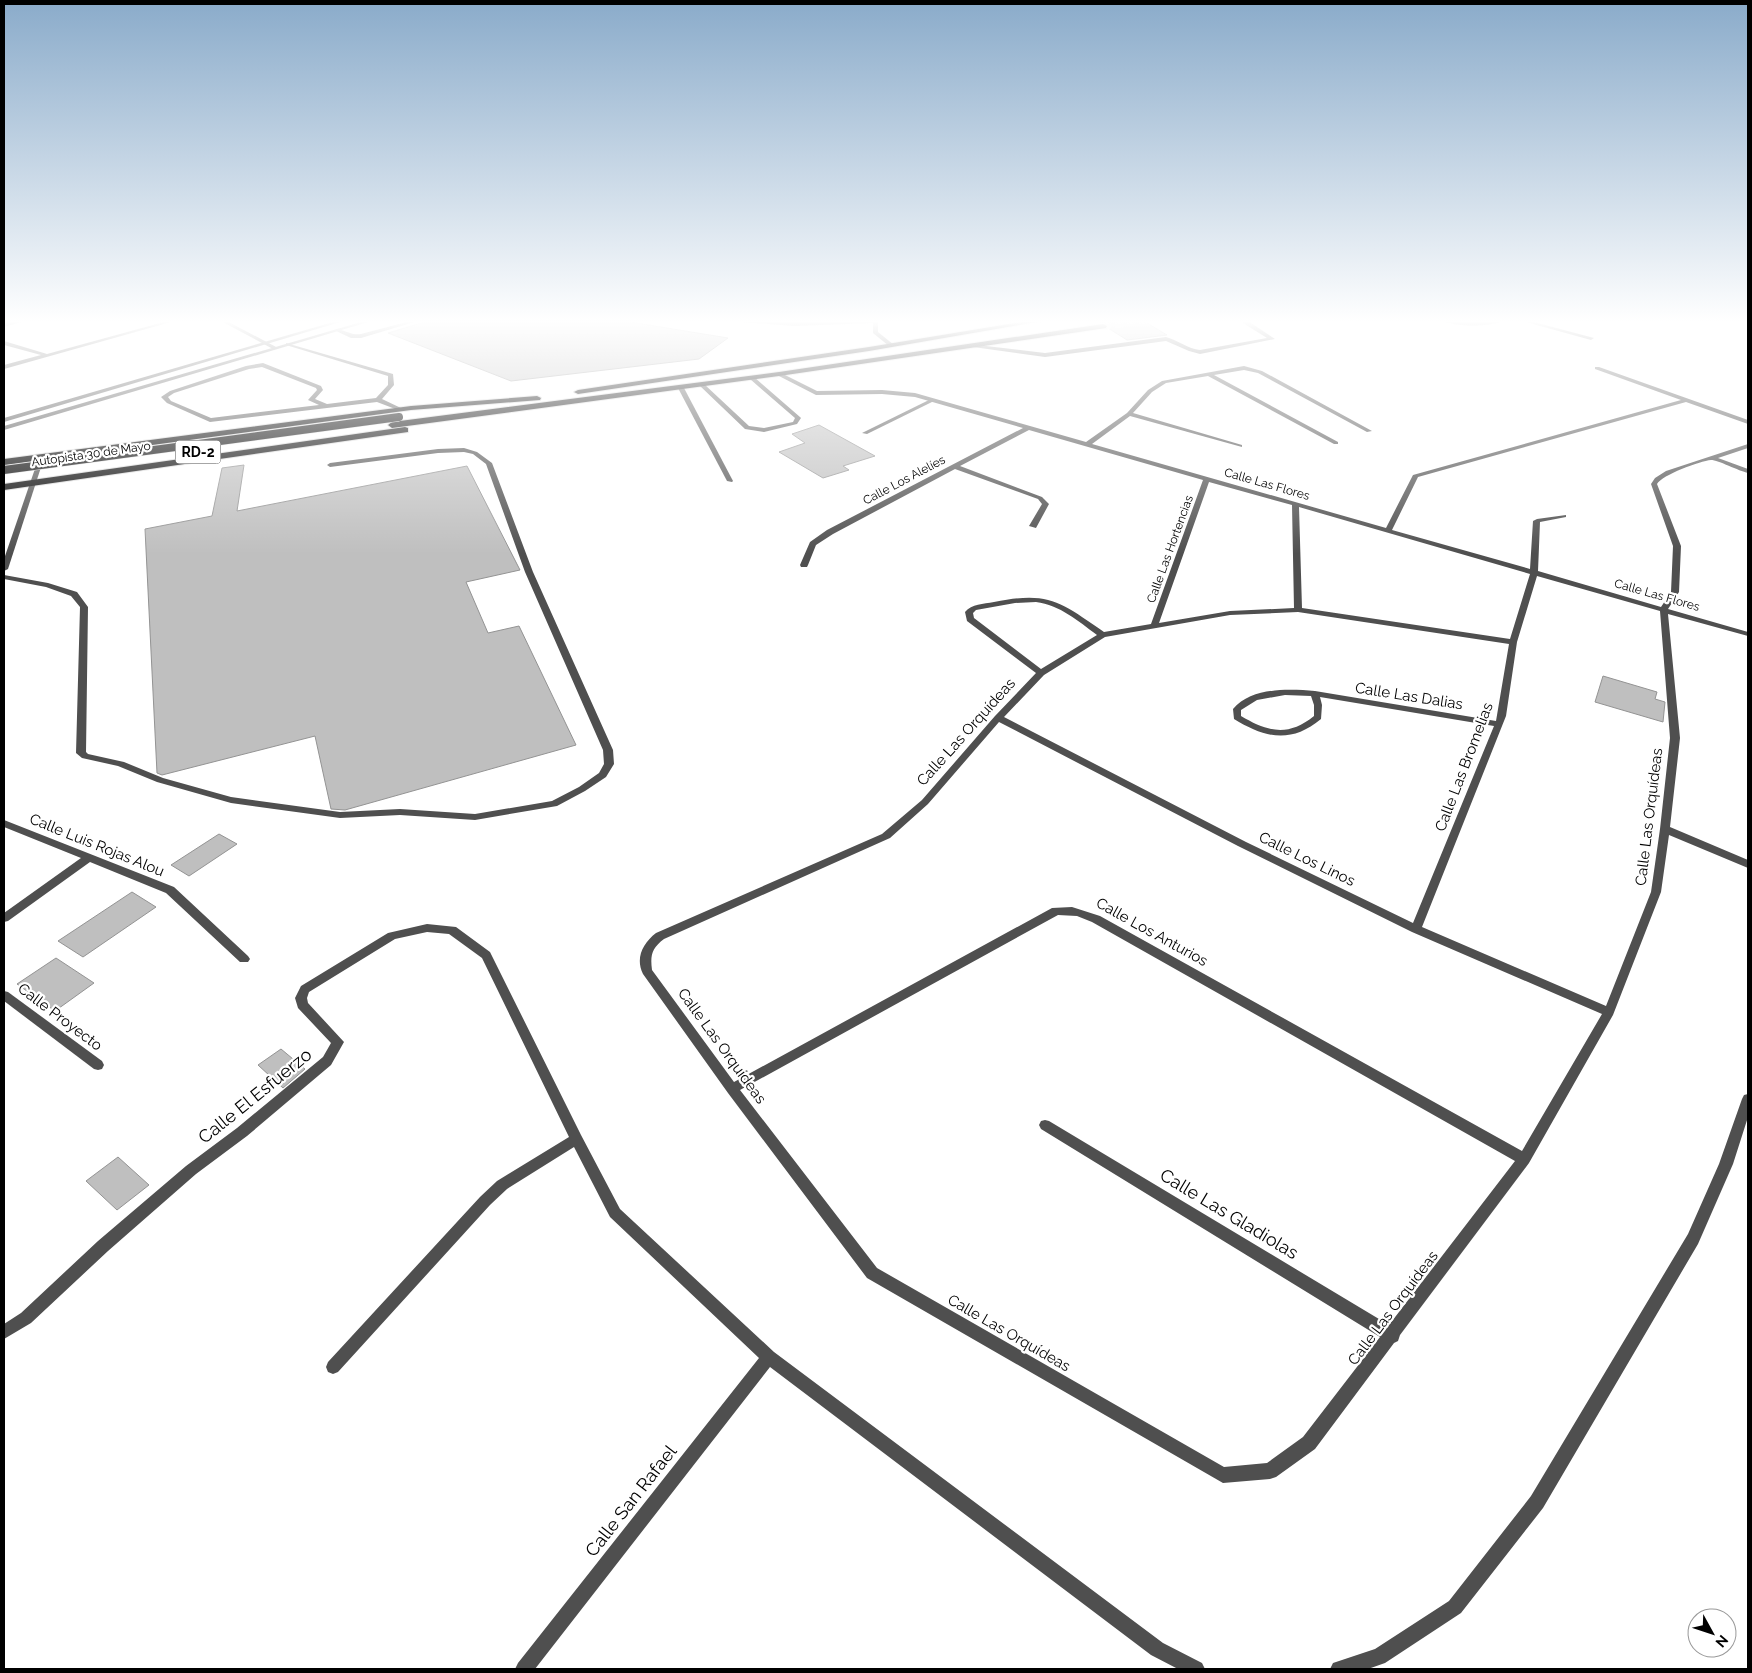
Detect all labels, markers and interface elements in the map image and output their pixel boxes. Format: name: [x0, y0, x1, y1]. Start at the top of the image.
street label: Autopista 30 de Mayo: [31, 439, 151, 469]
road number: RD-2: [176, 441, 220, 464]
street label: Calle Los Alelíes: [861, 452, 948, 508]
street label: Calle Las Flores: [1223, 465, 1311, 503]
street label: Calle Las Hortencias: [1144, 493, 1196, 605]
street label: Calle Las Flores: [1613, 576, 1701, 614]
street label: Calle Las Orquídeas: [913, 675, 1019, 789]
street label: Calle Las Dalias: [1354, 679, 1464, 713]
street label: Calle Las Bromelias: [1431, 700, 1497, 834]
street label: Calle Las Orquídeas: [1632, 747, 1666, 887]
street label: Calle Luis Rojas Alou: [27, 810, 167, 880]
street label: Calle Los Linos: [1256, 828, 1358, 890]
street label: Calle Los Anturios: [1093, 894, 1211, 970]
street label: Calle Proyecto: [14, 979, 106, 1055]
street label: Calle Las Orquídeas: [674, 985, 770, 1107]
street label: Calle El Esfuerzo: [194, 1043, 316, 1148]
street label: Calle Las Gladiolas: [1156, 1164, 1302, 1263]
street label: Calle Las Orquídeas: [1344, 1247, 1442, 1369]
street label: Calle Las Orquídeas: [945, 1291, 1073, 1375]
street label: Calle San Rafael: [581, 1441, 681, 1561]
north arrow: [1687, 1608, 1737, 1658]
text: N: [1712, 1632, 1732, 1651]

